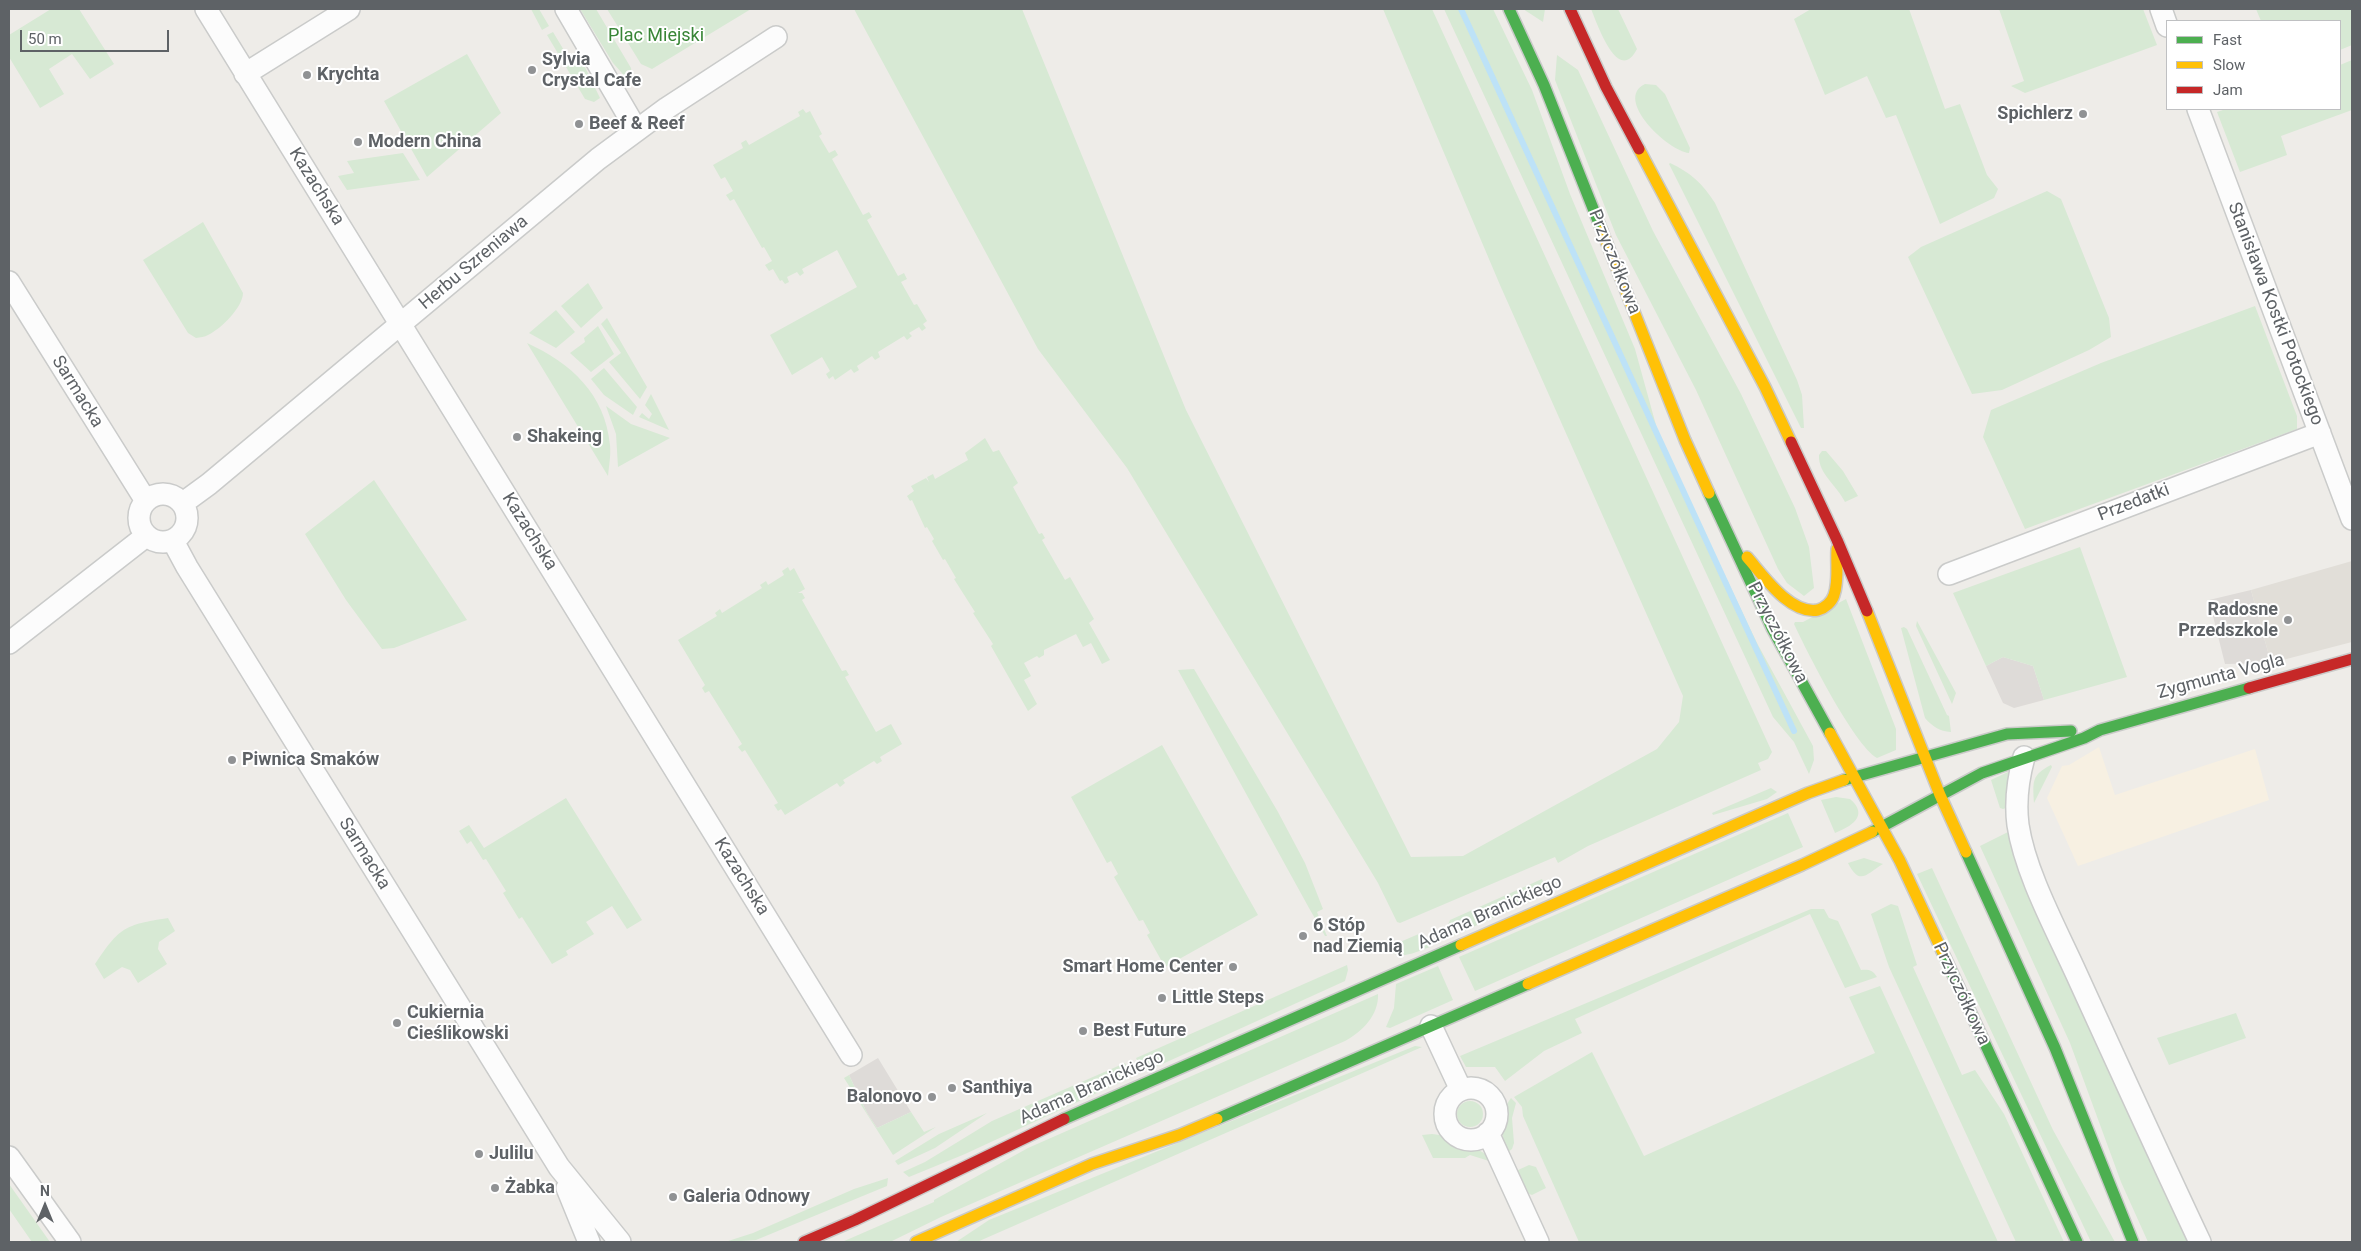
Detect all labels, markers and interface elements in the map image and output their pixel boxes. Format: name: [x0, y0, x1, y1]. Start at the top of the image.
scale bar: [22, 20, 171, 52]
legend: [2166, 20, 2341, 110]
park label: Plac Miejski: [608, 25, 704, 47]
text: 50 m: [28, 30, 62, 48]
text: Fast: [2213, 31, 2242, 49]
place label: Sylvia Crystal Cafe: [542, 49, 641, 92]
text: Slow: [2213, 56, 2245, 74]
place label: Krychta: [317, 64, 379, 86]
marker: Sylvia Crystal Cafe: [526, 64, 538, 76]
marker: Krychta: [301, 69, 313, 81]
text: Jam: [2213, 81, 2243, 99]
place label: Spichlerz: [1997, 103, 2073, 125]
marker: Spichlerz: [2077, 108, 2089, 120]
place label: Beef & Reef: [589, 113, 685, 135]
marker: Beef & Reef: [573, 118, 585, 130]
place label: Modern China: [368, 131, 481, 153]
marker: Modern China: [352, 136, 364, 148]
street label: Kazachska: [284, 144, 348, 230]
street label: Stanisława Kostki Potockiego: [2222, 199, 2328, 429]
street label: Przyczółkowa: [1583, 207, 1645, 317]
street label: Herbu Szreniawa: [415, 211, 533, 315]
street label: Sarmacka: [47, 352, 107, 432]
place label: Shakeing: [527, 426, 602, 448]
marker: Shakeing: [511, 431, 523, 443]
street label: Przedatki: [2095, 479, 2173, 527]
street label: Kazachska: [497, 489, 561, 575]
street label: Przyczółkowa: [1742, 579, 1812, 687]
place label: Radosne Przedszkole: [2178, 599, 2278, 642]
marker: Radosne Przedszkole: [2282, 614, 2294, 626]
street label: Zygmunta Vogla: [2155, 650, 2287, 704]
place label: Piwnica Smaków: [242, 749, 379, 771]
marker: Piwnica Smaków: [226, 754, 238, 766]
street label: Sarmacka: [334, 814, 394, 894]
street label: Kazachska: [709, 834, 773, 920]
street label: Adama Branickiego: [1415, 871, 1565, 955]
place label: 6 Stóp nad Ziemią: [1313, 915, 1403, 958]
marker: 6 Stóp nad Ziemią: [1297, 930, 1309, 942]
street label: Przyczółkowa: [1928, 939, 1994, 1049]
place label: Smart Home Center: [1062, 956, 1223, 978]
marker: Smart Home Center: [1227, 961, 1239, 973]
place label: Little Steps: [1172, 987, 1264, 1009]
marker: Little Steps: [1156, 992, 1168, 1004]
place label: Cukiernia Cieślikowski: [407, 1002, 509, 1044]
marker: Cukiernia Cieślikowski: [391, 1017, 403, 1029]
place label: Best Future: [1093, 1020, 1186, 1042]
marker: Best Future: [1077, 1025, 1089, 1037]
street label: Adama Branickiego: [1017, 1046, 1167, 1130]
place label: Santhiya: [962, 1077, 1032, 1099]
marker: Santhiya: [946, 1082, 958, 1094]
place label: Balonovo: [847, 1086, 922, 1108]
marker: Balonovo: [926, 1091, 938, 1103]
place label: Julilu: [489, 1143, 534, 1165]
marker: Julilu: [473, 1148, 485, 1160]
place label: Żabka: [505, 1177, 555, 1199]
north arrow: [20, 1181, 70, 1231]
marker: Żabka: [489, 1182, 501, 1194]
text: N: [40, 1183, 50, 1199]
place label: Galeria Odnowy: [683, 1186, 810, 1208]
marker: Galeria Odnowy: [667, 1191, 679, 1203]

